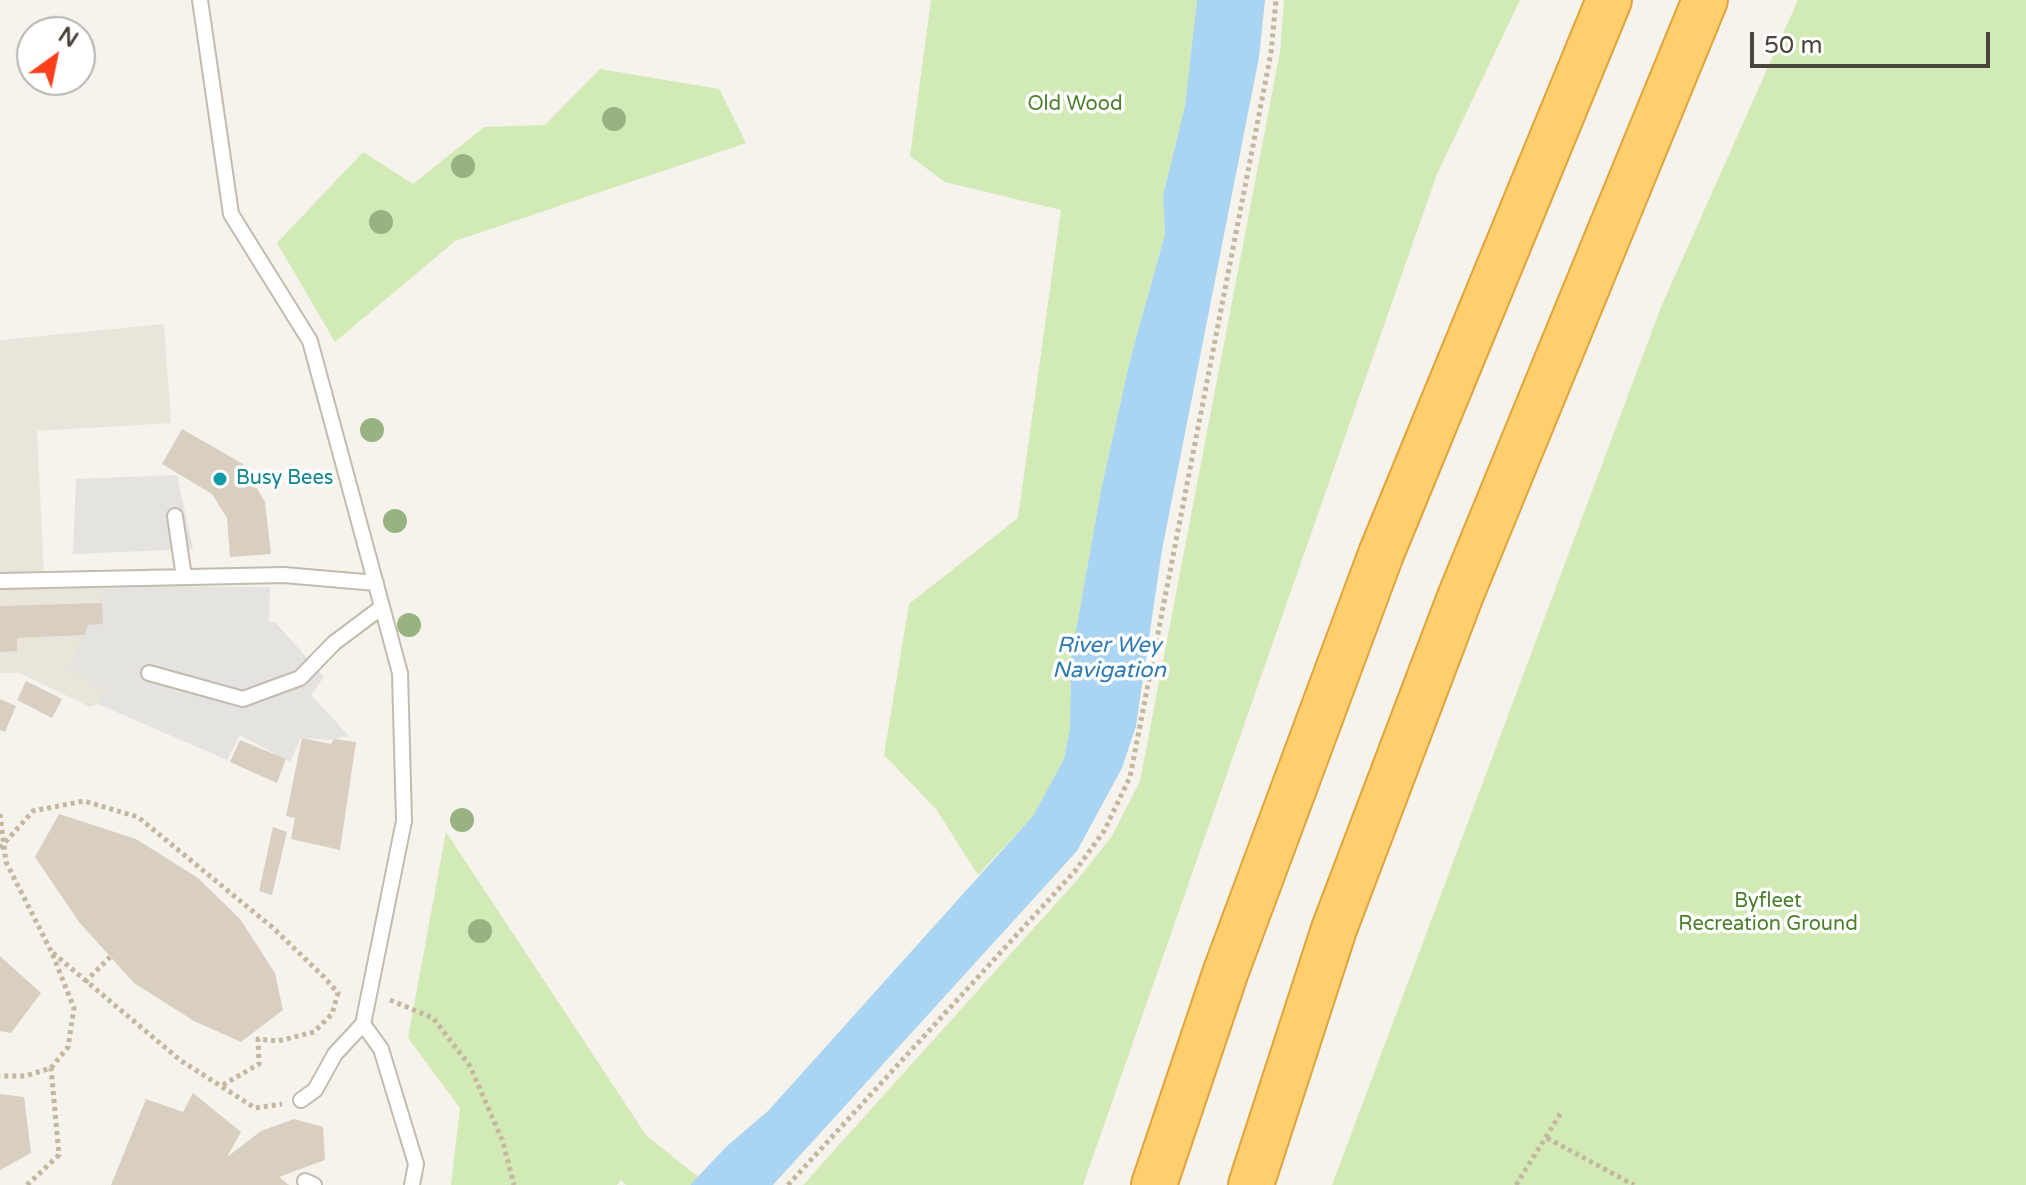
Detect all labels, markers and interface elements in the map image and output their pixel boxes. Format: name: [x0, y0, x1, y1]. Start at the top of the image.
north arrow: [16, 16, 96, 96]
scale bar: [1754, 16, 1994, 66]
text: N: [53, 22, 82, 53]
text: 50 m: [1764, 31, 1822, 60]
park label: Old Wood: [1027, 93, 1123, 117]
place label: Busy Bees: [236, 467, 333, 491]
marker: Busy Bees: [211, 470, 229, 488]
water label: River Wey Navigation: [1052, 633, 1166, 684]
park label: Byfleet Recreation Ground: [1678, 890, 1858, 937]

